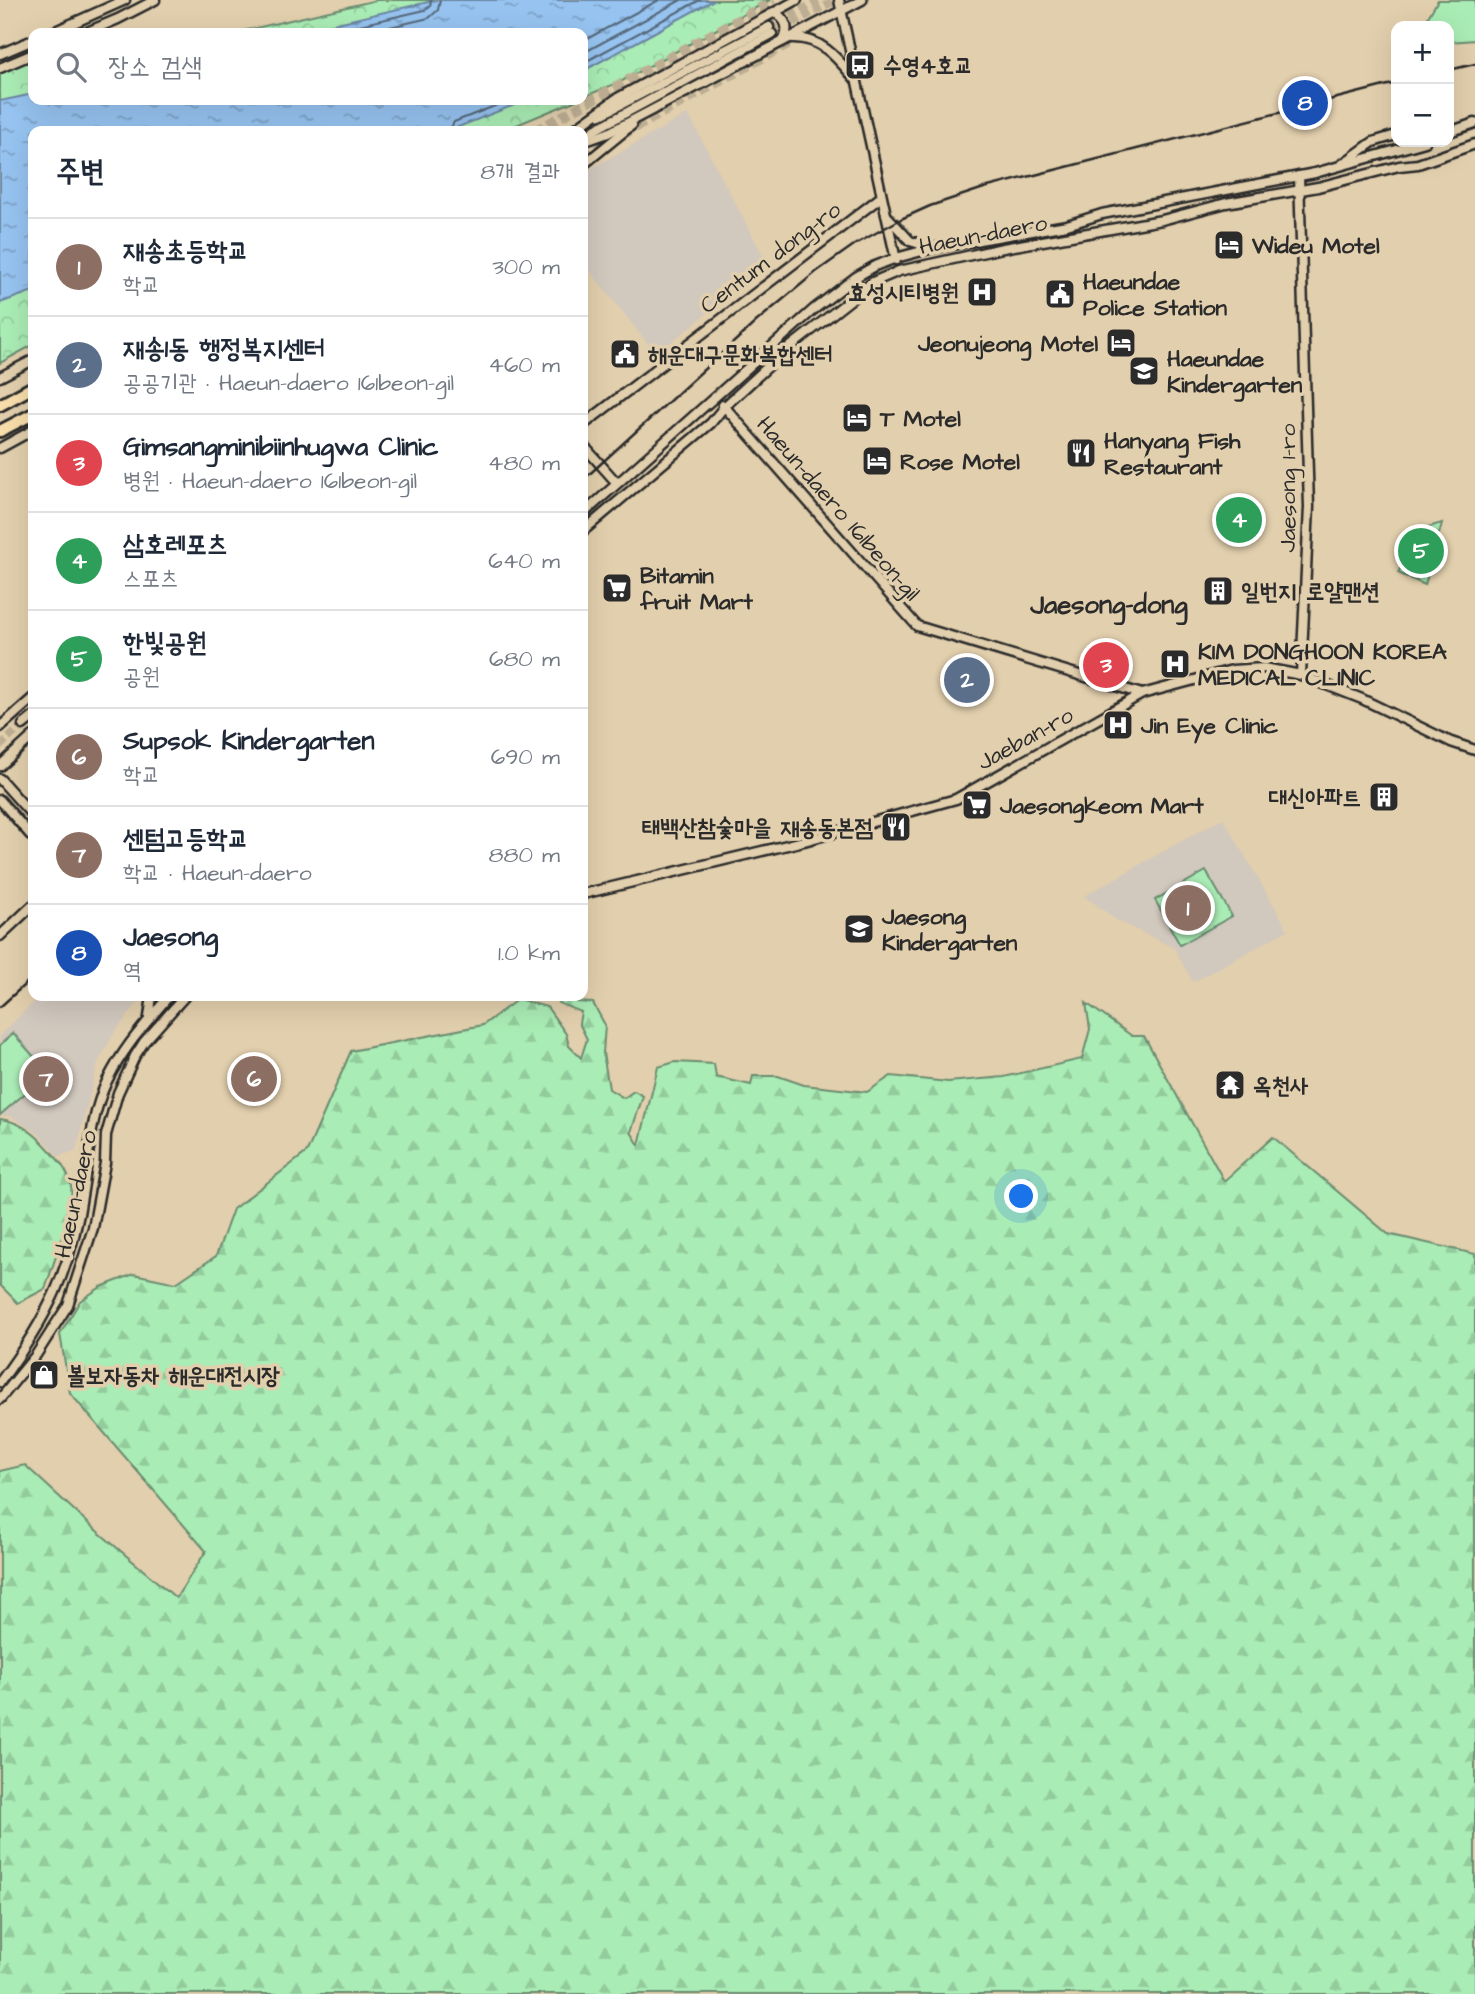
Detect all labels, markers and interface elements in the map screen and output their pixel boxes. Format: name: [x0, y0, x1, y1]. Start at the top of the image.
map controls: [1391, 21, 1454, 147]
button: +: [1391, 21, 1454, 84]
search box: [28, 28, 588, 105]
icon: search: [52, 48, 90, 86]
bus stop icon: 수영4호교: [843, 48, 877, 82]
text: 장소 검색: [108, 49, 202, 85]
place label: 수영4호교: [883, 50, 973, 82]
pin: 8: [1282, 77, 1328, 129]
button: −: [1391, 84, 1454, 147]
text: 주변: [56, 151, 104, 193]
text: 8개 결과: [480, 156, 560, 188]
street label: Centum dong-ro: [693, 194, 848, 322]
street label: Haeun-daero: [916, 207, 1050, 263]
hotel icon: Wideu Motel: [1212, 228, 1246, 262]
place label: Wideu Motel: [1251, 230, 1380, 262]
text: 재송초등학교: [123, 233, 249, 269]
text: 1: [78, 251, 80, 283]
text: 300 m: [492, 251, 560, 283]
place label: Haeundae Police Station: [1083, 266, 1227, 324]
text: 학교: [123, 269, 160, 301]
hospital icon: 효성시티병원: [965, 275, 999, 309]
place label: 효성시티병원: [848, 277, 959, 309]
public building icon: Haeundae Police Station: [1043, 277, 1077, 311]
hotel icon: Jeonujeong Motel: [1104, 326, 1138, 360]
place label: Jeonujeong Motel: [917, 328, 1098, 361]
text: 재송1동 행정복지센터: [123, 331, 325, 367]
public building icon: 해운대구문화복합센터: [608, 337, 642, 371]
place label: 해운대구문화복합센터: [648, 339, 833, 371]
place label: Haeundae Kindergarten: [1167, 343, 1303, 402]
text: 2: [72, 349, 86, 381]
text: 460 m: [488, 349, 560, 381]
school or university icon: Haeundae Kindergarten: [1127, 354, 1161, 388]
text: 공공기관 · Haeun-daero 161beon-gil: [123, 367, 454, 399]
hotel icon: T Motel: [840, 401, 874, 435]
place label: T Motel: [879, 403, 961, 435]
street label: Haeun-daero 161beon-gil: [748, 409, 928, 609]
street label: Jaesong 1-ro: [1272, 423, 1305, 553]
place label: Hanyang Fish Restaurant: [1104, 425, 1241, 483]
text: Gimsangminibiinhugwa Clinic: [123, 429, 438, 465]
restaurant icon: Hanyang Fish Restaurant: [1064, 436, 1098, 470]
hotel icon: Rose Motel: [860, 444, 894, 478]
place label: Rose Motel: [900, 446, 1020, 478]
text: 3: [73, 447, 85, 479]
text: 480 m: [488, 447, 560, 479]
text: 병원 · Haeun-daero 161beon-gil: [123, 465, 417, 497]
pin: 4: [1216, 494, 1262, 546]
pin: 5: [1398, 525, 1444, 577]
text: 삼호레포츠: [123, 527, 228, 563]
text: 4: [71, 545, 87, 577]
text: 640 m: [488, 545, 560, 577]
place label: Bitamin fruit Mart: [639, 560, 753, 618]
text: 스포츠: [123, 563, 179, 595]
supermarket icon: Bitamin fruit Mart: [600, 571, 634, 605]
building icon: 일번지 로얄맨션: [1201, 574, 1235, 608]
place label: 일번지 로얄맨션: [1241, 576, 1380, 608]
district label: Jaesong-dong: [1029, 587, 1188, 626]
text: 한빛공원: [123, 625, 207, 661]
place label: KIM DONGHOON KOREA MEDICAL CLINIC: [1198, 636, 1447, 694]
pin: 3: [1083, 639, 1129, 691]
text: 5: [71, 643, 87, 675]
text: 680 m: [489, 643, 560, 675]
hospital icon: KIM DONGHOON KOREA MEDICAL CLINIC: [1158, 647, 1192, 681]
pin: 2: [944, 654, 990, 706]
text: 공원: [123, 661, 160, 693]
street label: Jaeban-ro: [972, 699, 1079, 778]
hospital icon: Jin Eye Clinic: [1101, 708, 1135, 742]
place label: Jin Eye Clinic: [1140, 710, 1279, 744]
text: Supsok Kindergarten: [123, 723, 374, 759]
text: 6: [72, 741, 86, 773]
text: 690 m: [491, 741, 560, 773]
text: 학교: [123, 759, 160, 791]
building icon: 대신아파트: [1367, 780, 1401, 814]
place label: 대신아파트: [1268, 782, 1361, 814]
supermarket icon: Jaesongkeom Mart: [960, 788, 994, 822]
place label: Jaesongkeom Mart: [999, 790, 1204, 823]
restaurant icon: 태백산참숯마을 재송동본점: [879, 810, 913, 844]
place label: 태백산참숯마을 재송동본점: [642, 812, 873, 844]
text: 센텀고등학교: [123, 821, 249, 857]
text: 7: [72, 839, 86, 871]
text: 880 m: [489, 839, 560, 871]
text: 학교 · Haeun-daero: [123, 857, 312, 889]
pin: 1: [1165, 882, 1211, 934]
place label: Jaesong Kindergarten: [881, 901, 1018, 960]
school or university icon: Jaesong Kindergarten: [842, 912, 876, 946]
text: Jaesong: [123, 919, 218, 955]
text: 8: [72, 937, 86, 969]
text: 1.0 km: [498, 937, 560, 969]
text: 역: [123, 955, 142, 987]
pin: 7: [23, 1053, 69, 1105]
pin: 6: [231, 1053, 277, 1105]
temple icon: 옥천사: [1213, 1068, 1247, 1102]
place label: 옥천사: [1253, 1070, 1309, 1102]
street label: Haeun-daero: [47, 1127, 105, 1261]
your location: [1004, 1179, 1038, 1213]
shop icon: 볼보자동차 해운대전시장: [27, 1358, 61, 1392]
place label: 볼보자동차 해운대전시장: [67, 1360, 280, 1392]

